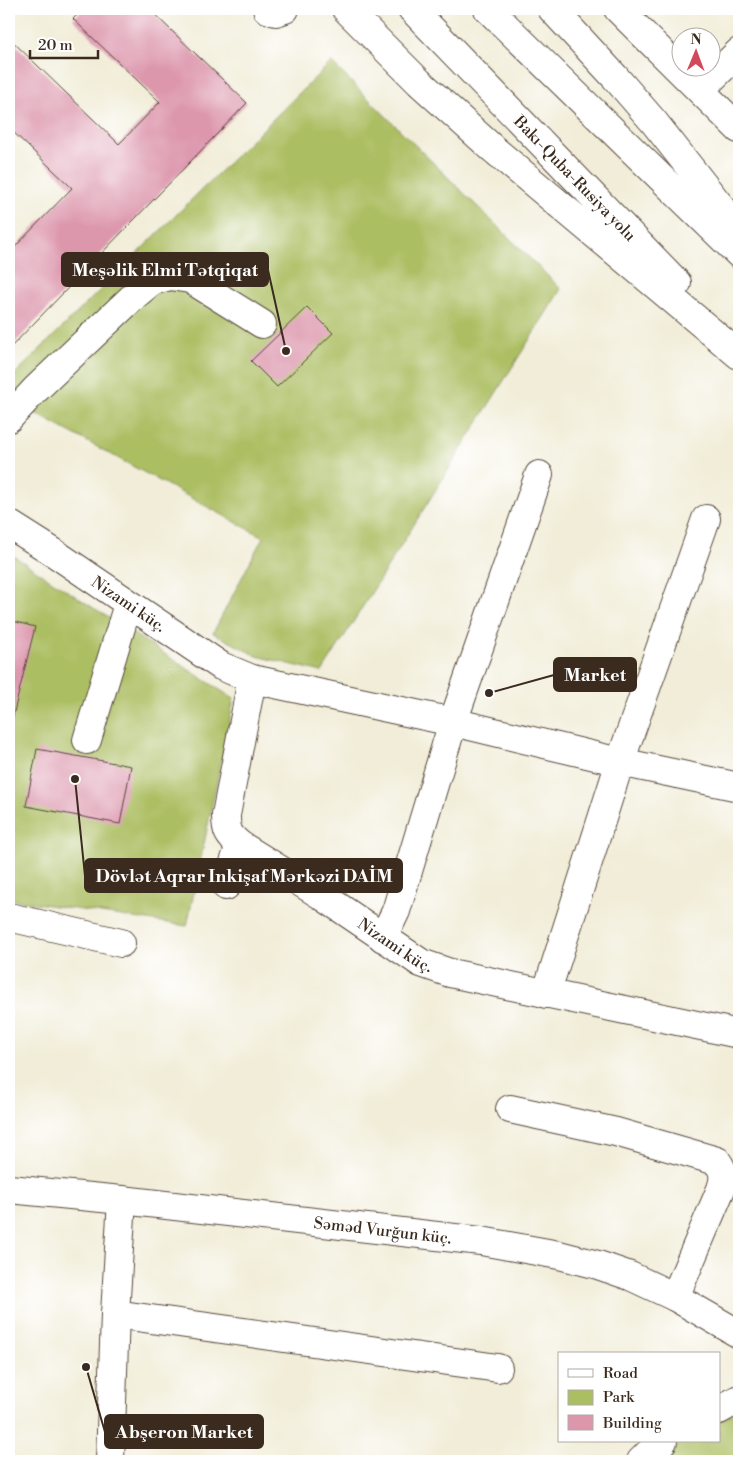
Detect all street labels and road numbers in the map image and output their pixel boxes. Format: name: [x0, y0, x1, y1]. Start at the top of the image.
street label: Bakı-Quba-Rusiya yolu: [509, 111, 640, 246]
street label: Nizami küç.: [88, 572, 169, 637]
street label: Nizami küç.: [354, 914, 435, 977]
street label: Səməd Vurğun küç.: [313, 1213, 453, 1249]

